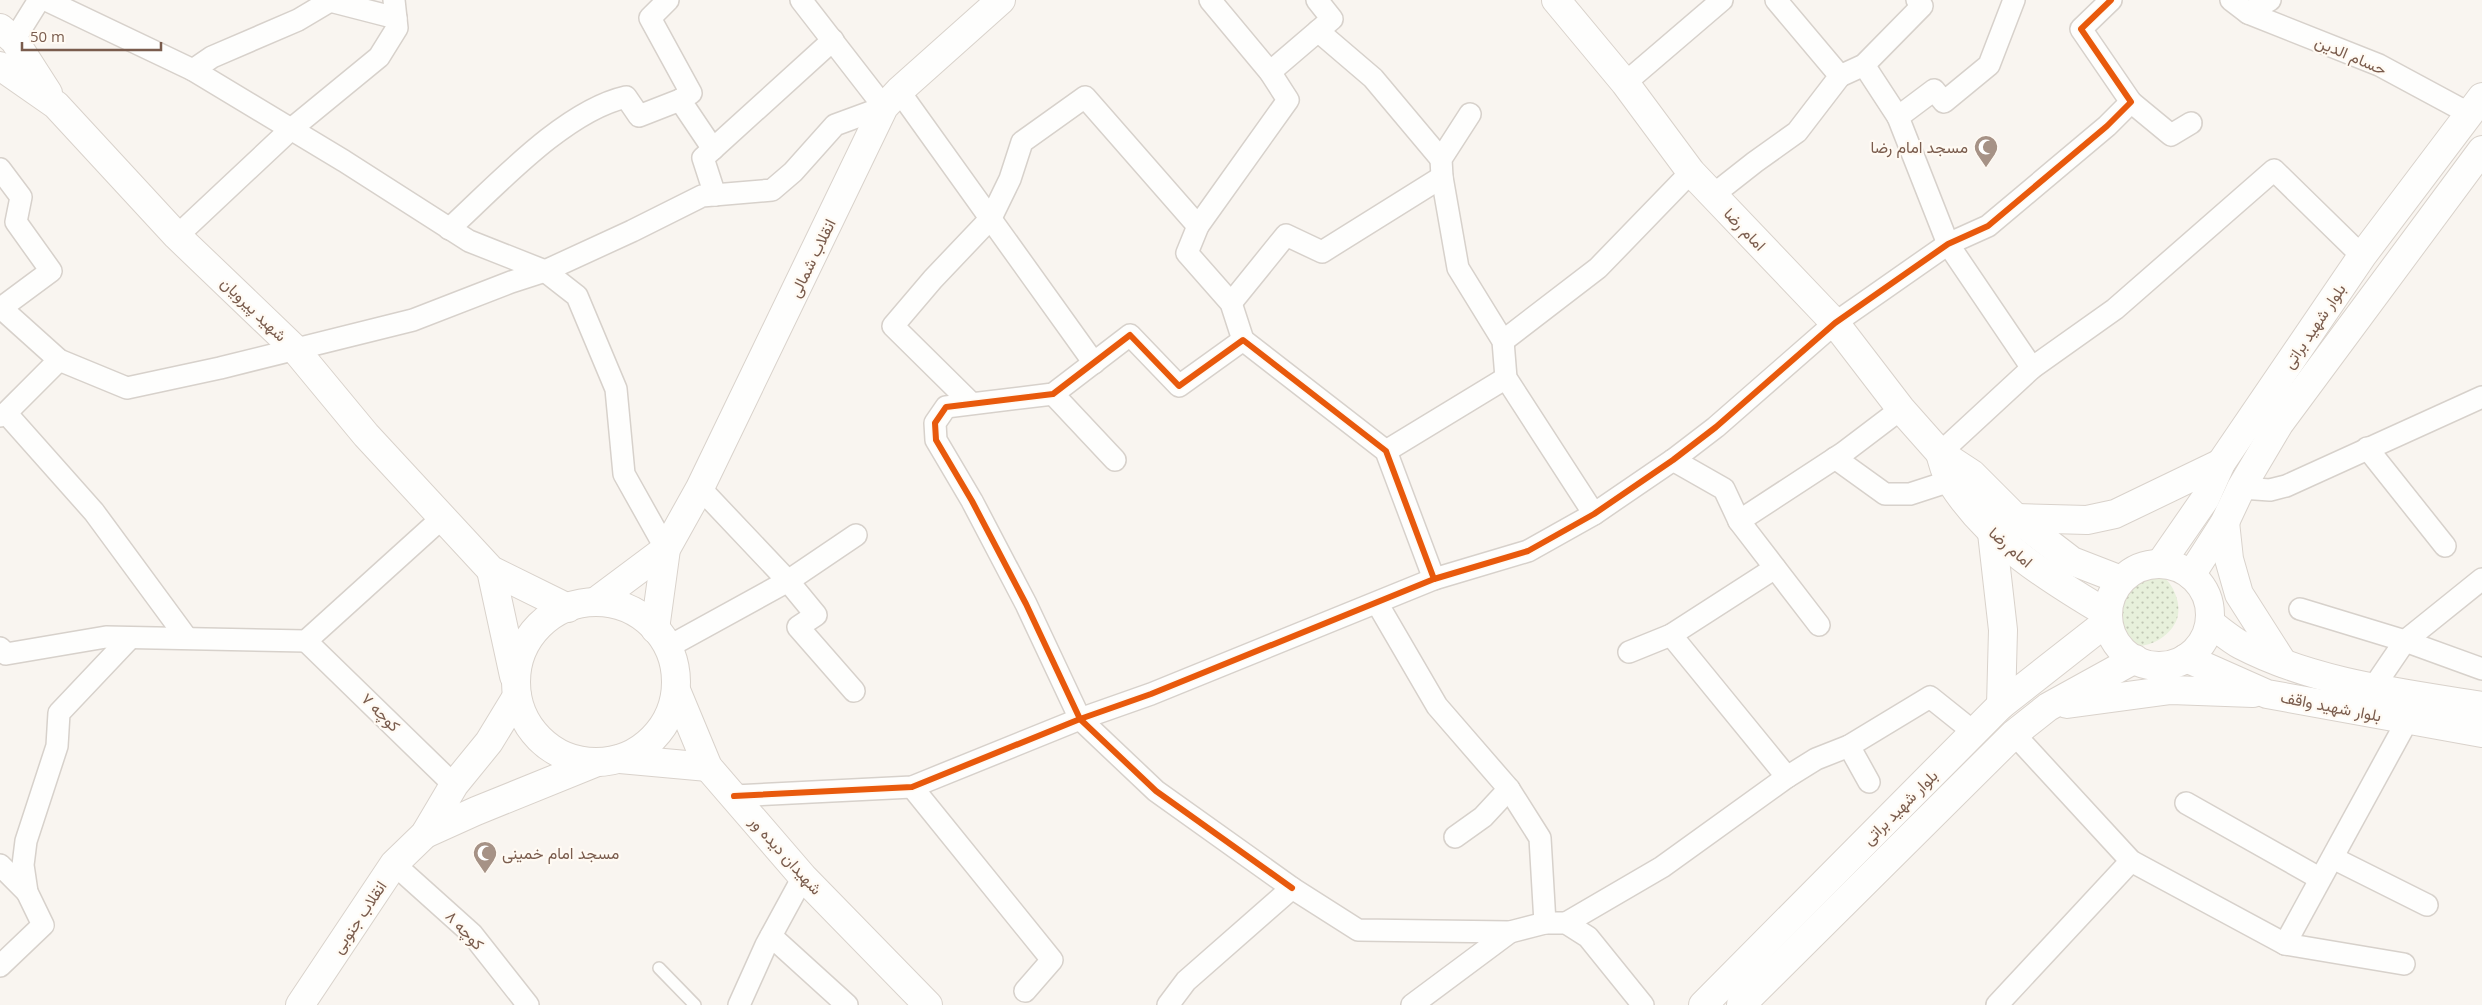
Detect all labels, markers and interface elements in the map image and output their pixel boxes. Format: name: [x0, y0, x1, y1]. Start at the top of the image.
scale bar: [22, 20, 161, 52]
text: 50 m: [30, 26, 65, 46]
street label: حسام الدین: [2312, 30, 2391, 80]
mosque icon: مسجد امام رضا: [1973, 134, 1999, 168]
place label: مسجد امام رضا: [1870, 136, 1968, 158]
street label: امام رضا: [1719, 203, 1771, 255]
street label: انقلاب شمالی: [783, 215, 841, 301]
street label: شهید پیرویان: [215, 272, 292, 347]
street label: بلوار شهید براتی: [2277, 279, 2351, 373]
street label: امام رضا: [1984, 522, 2038, 572]
street label: بلوار شهید واقف: [2279, 685, 2383, 727]
street label: کوچه ۷: [356, 688, 405, 737]
street label: بلوار شهید براتی: [1858, 765, 1942, 849]
street label: شهیدان دیده ور: [744, 810, 827, 899]
mosque icon: مسجد امام خمینی: [472, 840, 498, 874]
place label: مسجد امام خمینی: [502, 842, 619, 864]
street label: انقلاب جنوبی: [326, 876, 392, 958]
street label: کوچه ۸: [440, 906, 489, 955]

